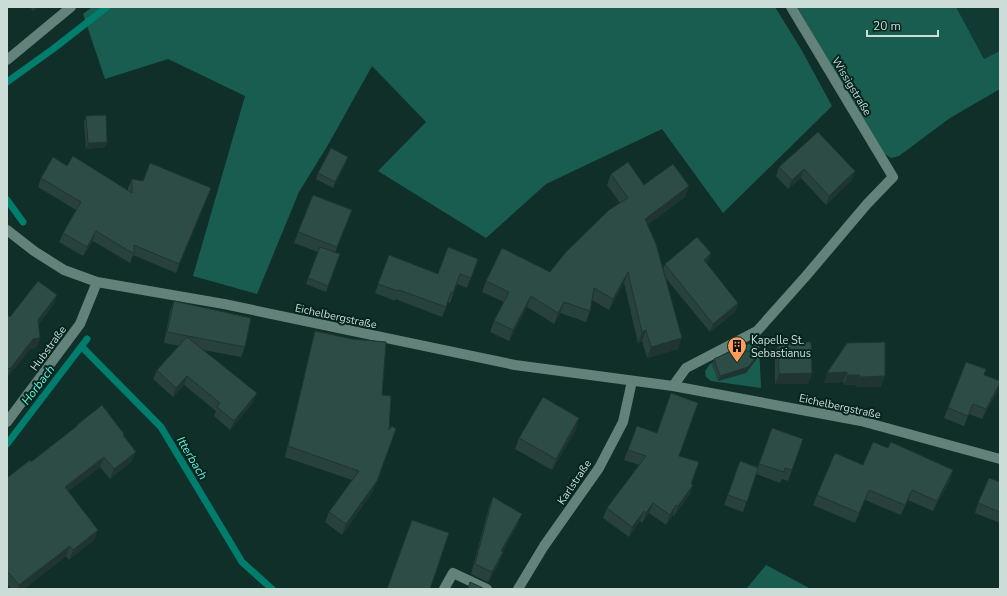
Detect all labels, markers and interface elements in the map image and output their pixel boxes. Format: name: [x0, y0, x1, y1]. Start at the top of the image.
scale bar: [867, 12, 938, 38]
text: 20 m: [873, 18, 901, 34]
street label: Wissigstraße: [828, 54, 875, 118]
street label: Eichelbergstraße: [294, 300, 378, 333]
street label: Hubstraße: [27, 323, 70, 374]
place label: Kapelle St. Sebastianus: [751, 333, 811, 361]
building icon: Kapelle St. Sebastianus: [726, 335, 748, 363]
water label: Horbach: [18, 362, 58, 408]
street label: Eichelbergstraße: [798, 390, 882, 423]
water label: Itterbach: [173, 433, 211, 483]
street label: Karlstraße: [554, 457, 595, 508]

